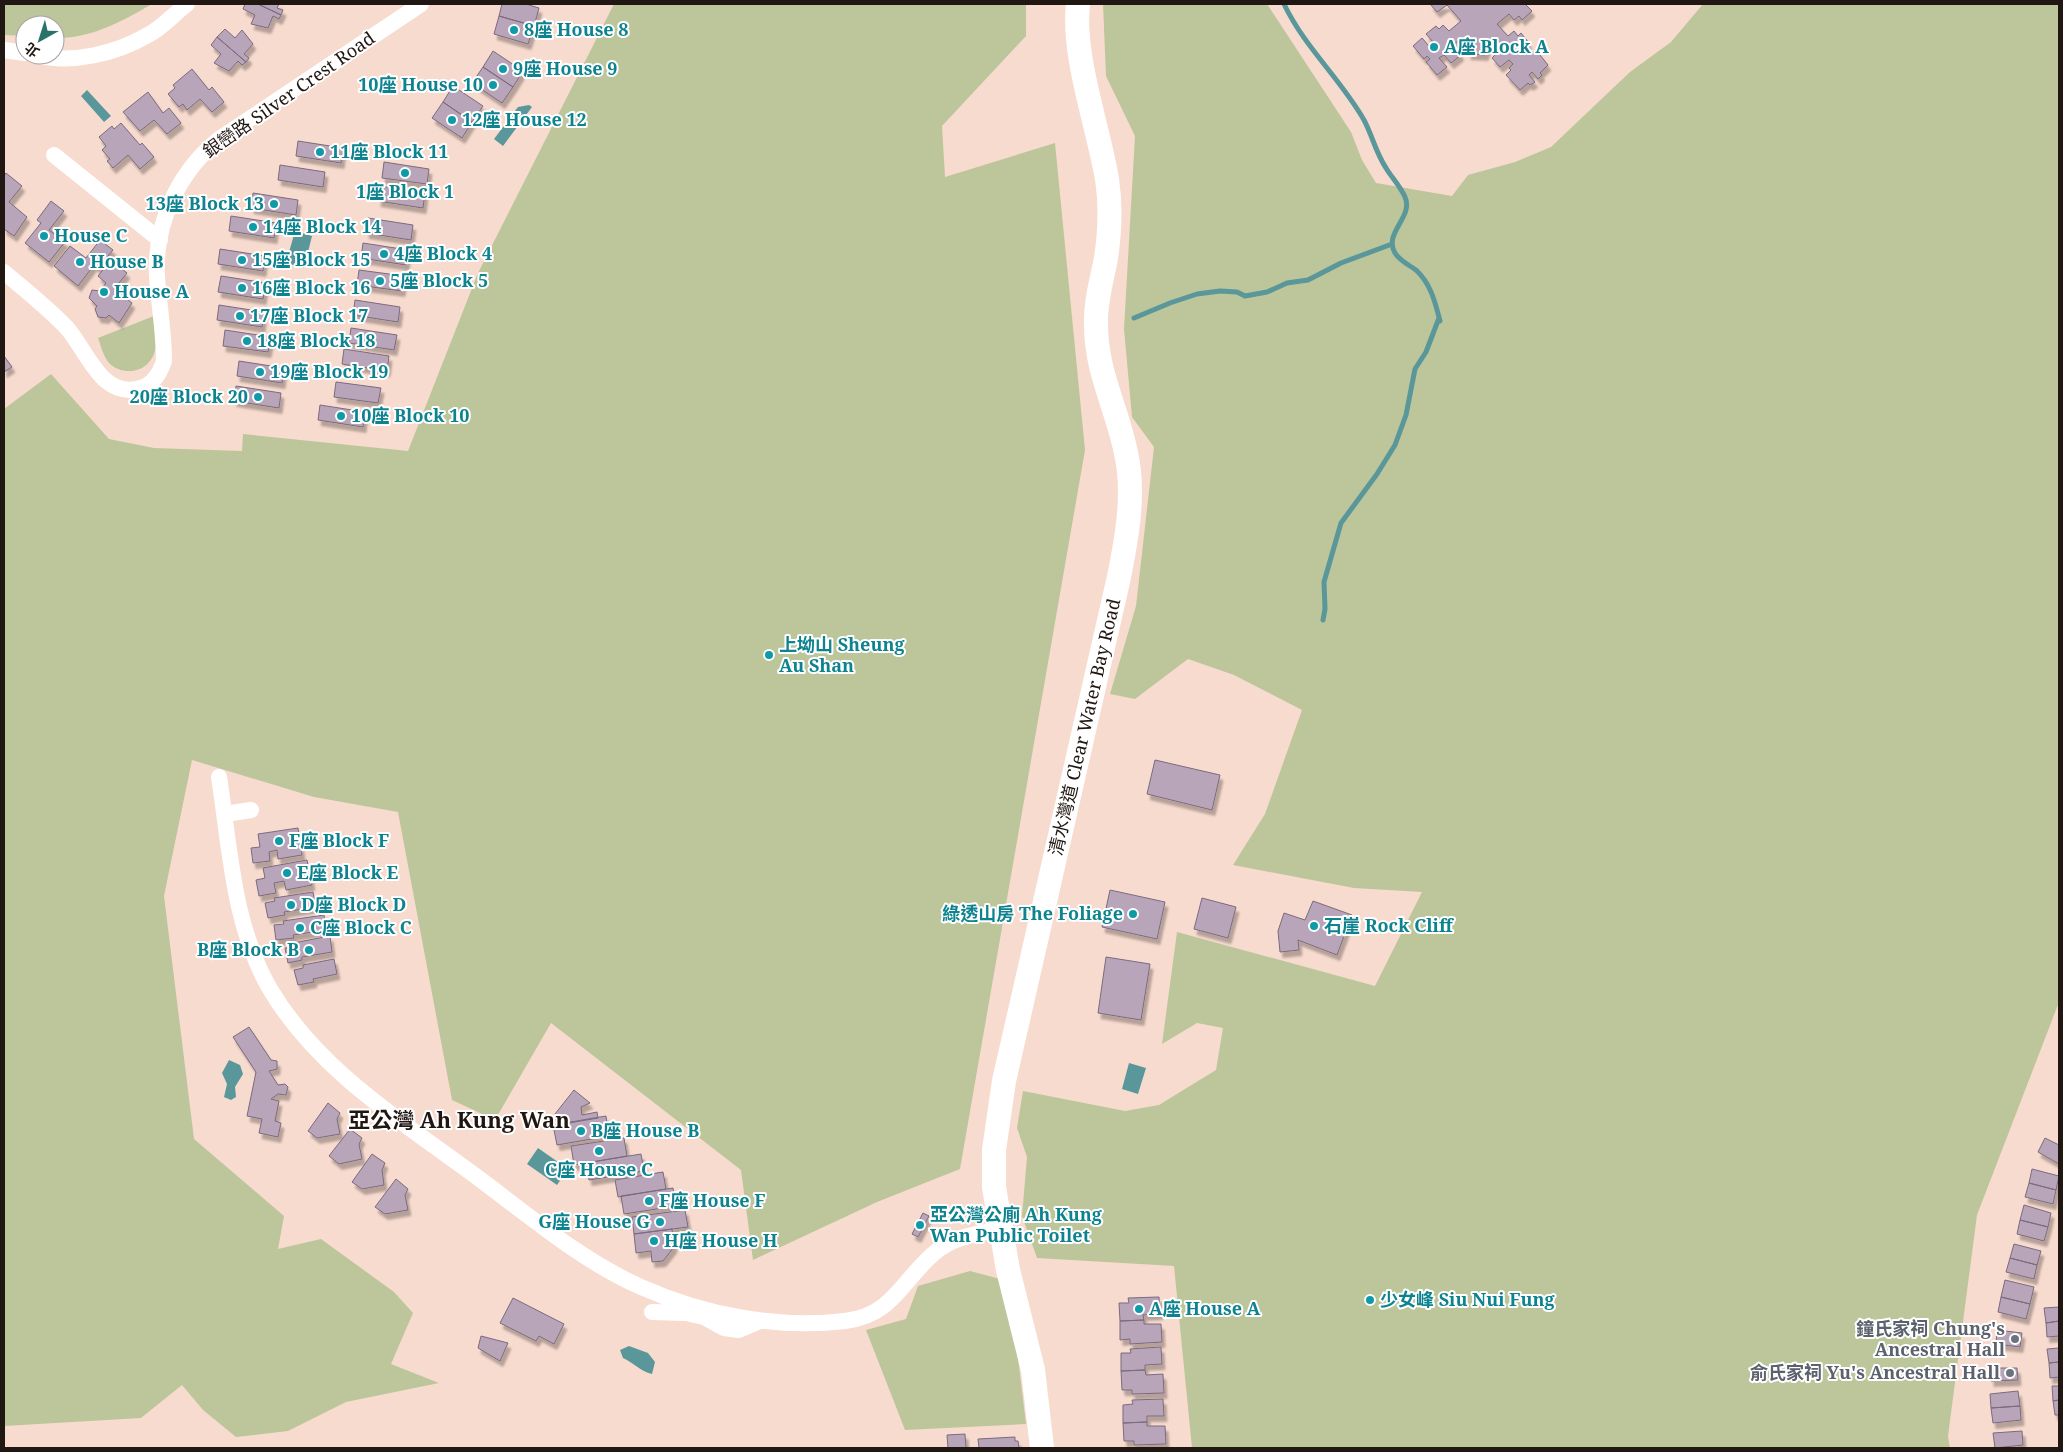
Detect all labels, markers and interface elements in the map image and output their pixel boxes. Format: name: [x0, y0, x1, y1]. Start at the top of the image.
north arrow: [15, 15, 65, 65]
place label: 8座 House 8: [524, 17, 628, 41]
marker: 8座 House 8: [508, 24, 520, 36]
street label: 銀巒路 Silver Crest Road: [198, 26, 379, 163]
place label: A座 Block A: [1444, 34, 1549, 58]
text: 北: [20, 39, 43, 62]
marker: A座 Block A: [1428, 41, 1440, 53]
place label: 9座 House 9: [513, 56, 617, 80]
marker: 9座 House 9: [497, 63, 509, 75]
place label: 10座 House 10: [358, 72, 483, 96]
marker: 10座 House 10: [487, 79, 499, 91]
place label: 12座 House 12: [462, 107, 587, 131]
marker: 12座 House 12: [446, 114, 458, 126]
place label: 11座 Block 11: [330, 139, 448, 163]
marker: 11座 Block 11: [314, 146, 326, 158]
marker: 1座 Block 1: [399, 167, 411, 179]
place label: 1座 Block 1: [356, 179, 454, 203]
place label: 13座 Block 13: [146, 191, 264, 215]
marker: 13座 Block 13: [268, 198, 280, 210]
place label: 14座 Block 14: [263, 214, 381, 238]
marker: 14座 Block 14: [247, 221, 259, 233]
place label: House C: [54, 223, 127, 247]
marker: House C: [38, 230, 50, 242]
place label: 4座 Block 4: [394, 241, 492, 265]
place label: 15座 Block 15: [252, 247, 370, 271]
marker: 4座 Block 4: [378, 248, 390, 260]
place label: House B: [90, 249, 164, 273]
marker: 15座 Block 15: [236, 254, 248, 266]
marker: House B: [74, 256, 86, 268]
place label: 5座 Block 5: [390, 268, 488, 292]
place label: 16座 Block 16: [252, 275, 370, 299]
marker: 5座 Block 5: [374, 275, 386, 287]
place label: House A: [114, 279, 189, 303]
marker: 16座 Block 16: [236, 282, 248, 294]
marker: House A: [98, 286, 110, 298]
place label: 17座 Block 17: [250, 303, 368, 327]
marker: 17座 Block 17: [234, 310, 246, 322]
place label: 18座 Block 18: [257, 328, 375, 352]
marker: 18座 Block 18: [241, 335, 253, 347]
place label: 19座 Block 19: [270, 359, 388, 383]
marker: 19座 Block 19: [254, 366, 266, 378]
place label: 20座 Block 20: [130, 384, 248, 408]
marker: 20座 Block 20: [252, 391, 264, 403]
place label: 10座 Block 10: [351, 403, 469, 427]
marker: 10座 Block 10: [335, 410, 347, 422]
street label: 清水灣道 Clear Water Bay Road: [1043, 596, 1125, 858]
place label: 上坳山 Sheung Au Shan: [779, 632, 905, 677]
marker: 上坳山 Sheung Au Shan: [763, 649, 775, 661]
place label: F座 Block F: [289, 828, 389, 852]
marker: F座 Block F: [273, 835, 285, 847]
place label: E座 Block E: [297, 860, 399, 884]
marker: E座 Block E: [281, 867, 293, 879]
place label: D座 Block D: [301, 892, 406, 916]
marker: D座 Block D: [285, 899, 297, 911]
place label: 綠透山房 The Foliage: [942, 901, 1123, 925]
marker: 綠透山房 The Foliage: [1127, 908, 1139, 920]
place label: 石崖 Rock Cliff: [1324, 913, 1455, 937]
place label: C座 Block C: [310, 915, 412, 939]
marker: 石崖 Rock Cliff: [1308, 920, 1320, 932]
marker: C座 Block C: [294, 922, 306, 934]
place label: B座 Block B: [197, 937, 299, 961]
marker: B座 Block B: [303, 944, 315, 956]
district label: 亞公灣 Ah Kung Wan: [348, 1104, 570, 1134]
place label: B座 House B: [591, 1118, 699, 1142]
marker: B座 House B: [575, 1125, 587, 1137]
marker: C座 House C: [593, 1145, 605, 1157]
place label: C座 House C: [545, 1157, 653, 1181]
place label: F座 House F: [659, 1188, 765, 1212]
marker: F座 House F: [643, 1195, 655, 1207]
place label: 亞公灣公廁 Ah Kung Wan Public Toilet: [930, 1202, 1103, 1247]
place label: G座 House G: [538, 1209, 650, 1233]
marker: G座 House G: [654, 1216, 666, 1228]
marker: 亞公灣公廁 Ah Kung Wan Public Toilet: [914, 1219, 926, 1231]
place label: H座 House H: [664, 1228, 778, 1252]
marker: H座 House H: [648, 1235, 660, 1247]
place label: 少女峰 Siu Nui Fung: [1380, 1287, 1556, 1311]
marker: 少女峰 Siu Nui Fung: [1364, 1294, 1376, 1306]
place label: A座 House A: [1149, 1296, 1261, 1320]
marker: A座 House A: [1133, 1303, 1145, 1315]
place label: 鐘氏家祠 Chung's Ancestral Hall: [1856, 1316, 2006, 1361]
marker: 鐘氏家祠 Chung's Ancestral Hall: [2009, 1333, 2021, 1345]
place label: 俞氏家祠 Yu's Ancestral Hall: [1750, 1360, 2001, 1384]
marker: 俞氏家祠 Yu's Ancestral Hall: [2004, 1367, 2016, 1379]

